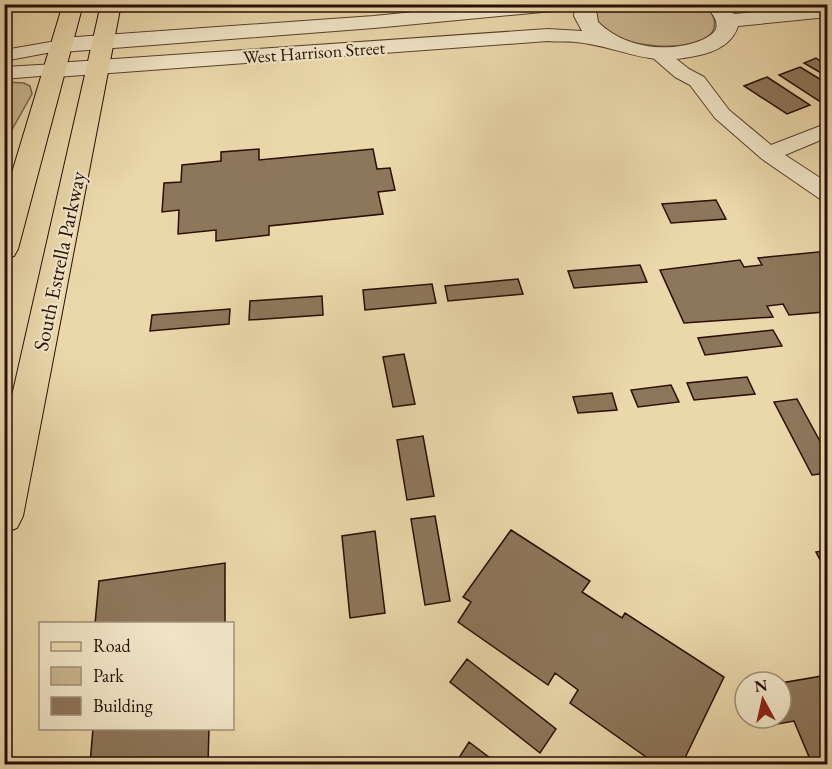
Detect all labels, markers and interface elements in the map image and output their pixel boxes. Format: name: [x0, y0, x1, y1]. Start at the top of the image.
street label: West Harrison Street: [242, 36, 386, 68]
street label: South Estrella Parkway: [27, 168, 91, 353]
legend: [39, 622, 234, 730]
text: Road: [93, 634, 132, 657]
text: Park: [93, 664, 124, 687]
north arrow: [733, 670, 793, 730]
text: N: [753, 674, 769, 697]
text: Building: [93, 694, 153, 717]

